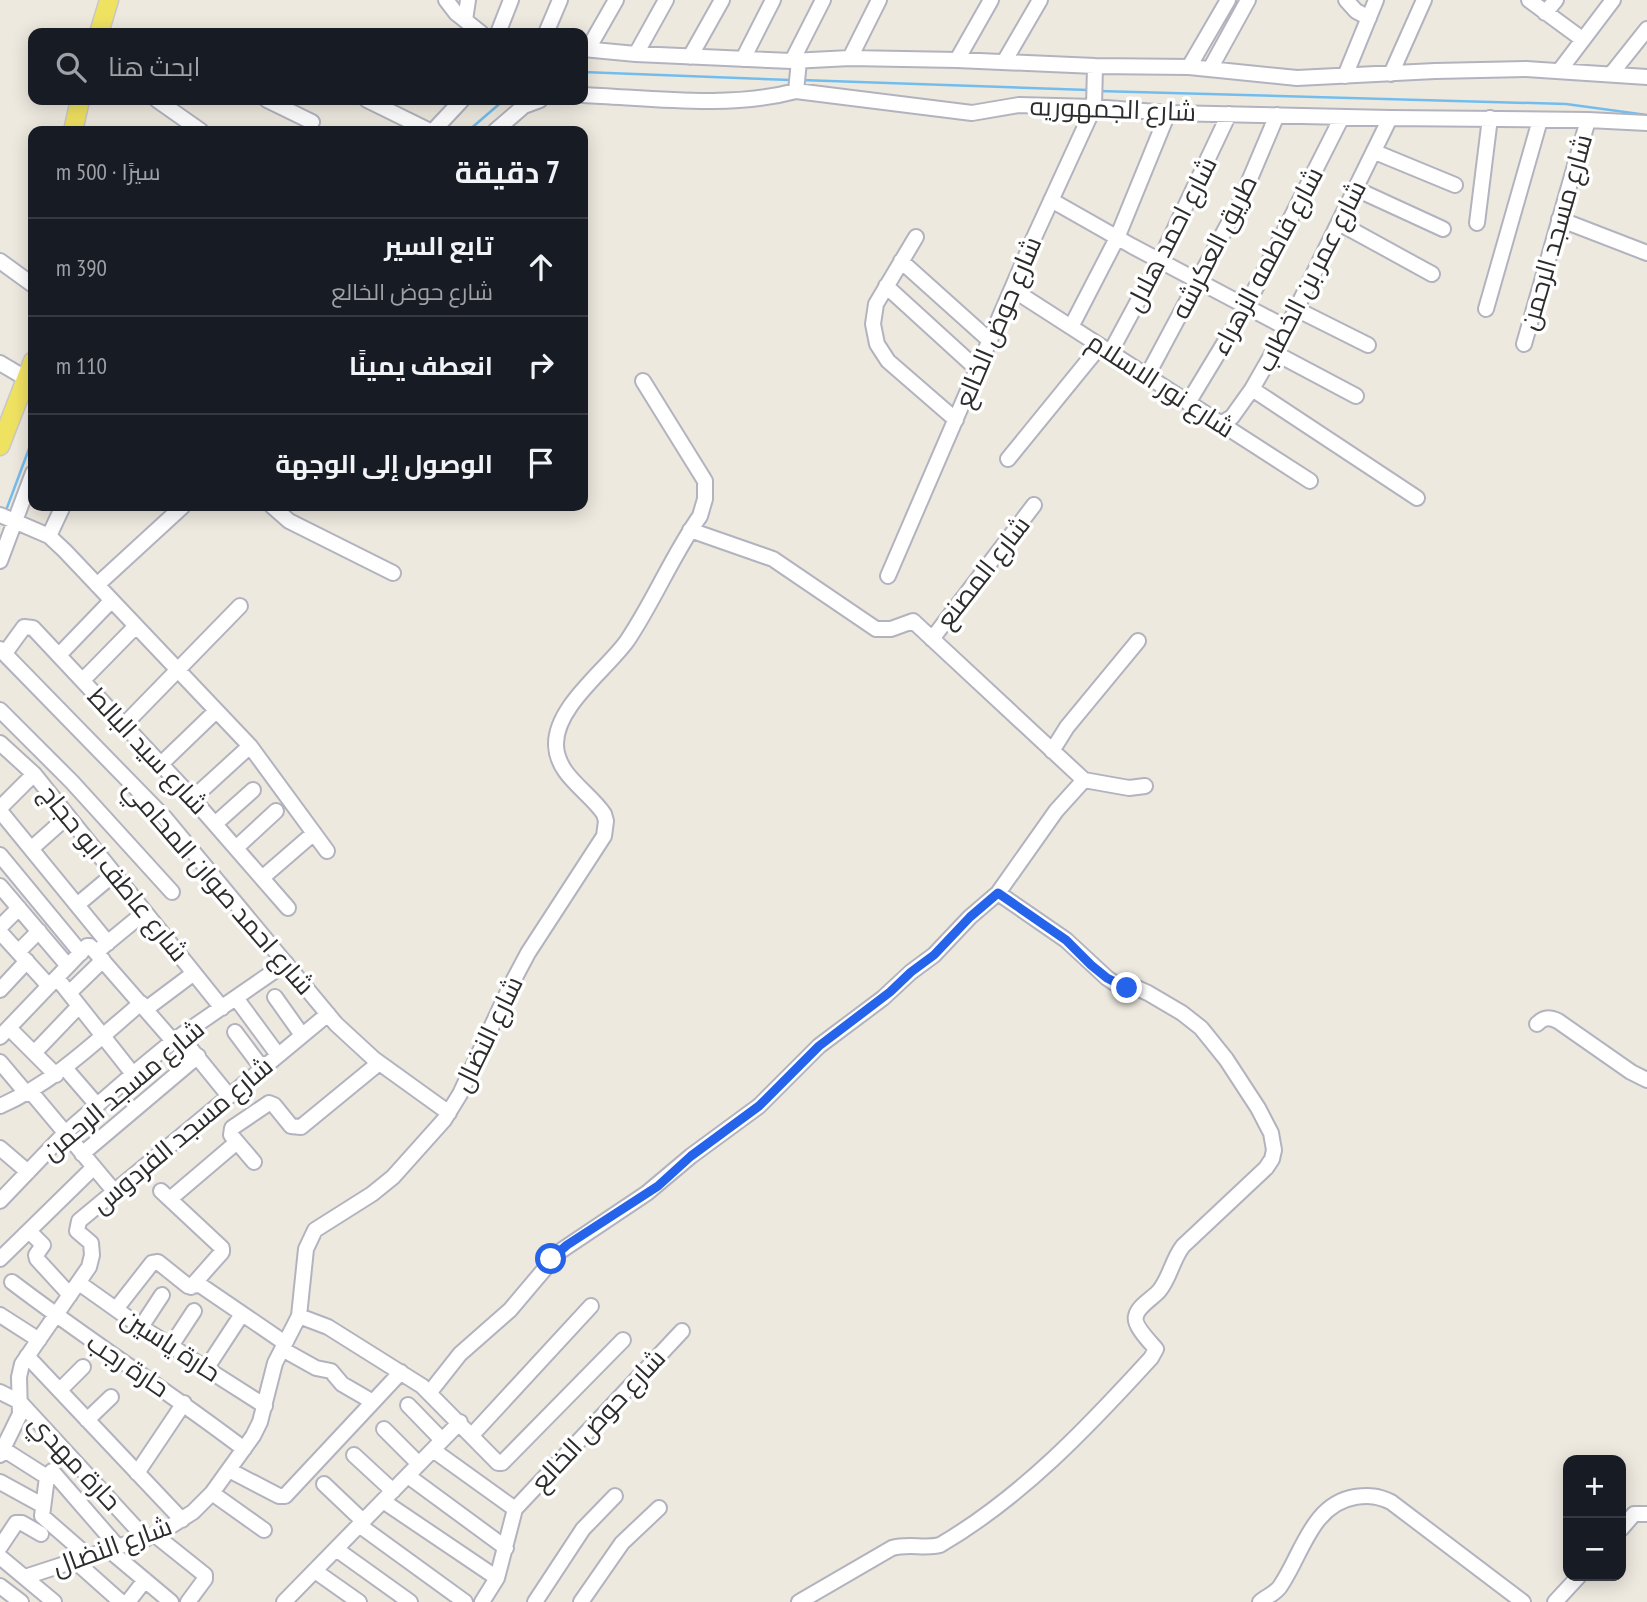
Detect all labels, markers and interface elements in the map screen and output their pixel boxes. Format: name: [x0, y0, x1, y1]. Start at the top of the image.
search box: [28, 28, 588, 105]
icon: search: [52, 48, 90, 86]
text: ابحث هنا: [108, 50, 200, 83]
street label: شارع الجمهوريه: [1029, 89, 1197, 129]
street label: شارع مسجد الرحمن: [1512, 130, 1600, 334]
street label: شارع احمد هلال: [1117, 151, 1225, 317]
text: 7 دقيقة: [455, 152, 560, 191]
text: سيرًا · 500 m: [56, 157, 160, 186]
street label: شارع فاطمه الزهراء: [1203, 161, 1331, 361]
street label: طريق العكرشه: [1163, 169, 1264, 324]
street label: شارع عمر بن الخطاب: [1248, 175, 1374, 377]
text: تابع السير: [384, 229, 493, 262]
street label: شارع حوض الخالع: [947, 231, 1049, 413]
icon: ahead: [522, 248, 560, 286]
text: 390 m: [56, 253, 107, 282]
text: شارع حوض الخالع: [331, 277, 493, 306]
street label: شارع نور الاسلام: [1080, 325, 1241, 446]
icon: right: [522, 346, 560, 384]
text: انعطف يمينًا: [349, 349, 493, 382]
text: 110 m: [56, 351, 107, 380]
icon: arrive: [522, 444, 560, 482]
text: الوصول إلى الوجهة: [275, 447, 493, 480]
street label: شارع المصنع: [928, 509, 1038, 635]
street label: شارع سيد البالط: [80, 680, 216, 822]
street label: شارع احمد صوان المحامي: [113, 772, 322, 1005]
street label: شارع عاطف ابو حجاج: [32, 777, 196, 969]
street label: شارع النضال: [445, 970, 531, 1098]
route end: [1111, 972, 1142, 1003]
street label: شارع مسجد الرحمن: [35, 1012, 211, 1168]
street label: شارع مسجد الفردوس: [84, 1049, 280, 1221]
route start: [535, 1243, 566, 1274]
street label: حارة ياسين: [115, 1300, 227, 1389]
street label: حارة رجب: [81, 1325, 176, 1404]
street label: شارع حوض الخالع: [523, 1342, 673, 1498]
street label: حارة مهدي: [19, 1406, 129, 1520]
map controls: [1563, 1455, 1626, 1581]
button: +: [1563, 1455, 1626, 1518]
street label: شارع النضال: [48, 1509, 176, 1583]
button: −: [1563, 1518, 1626, 1581]

